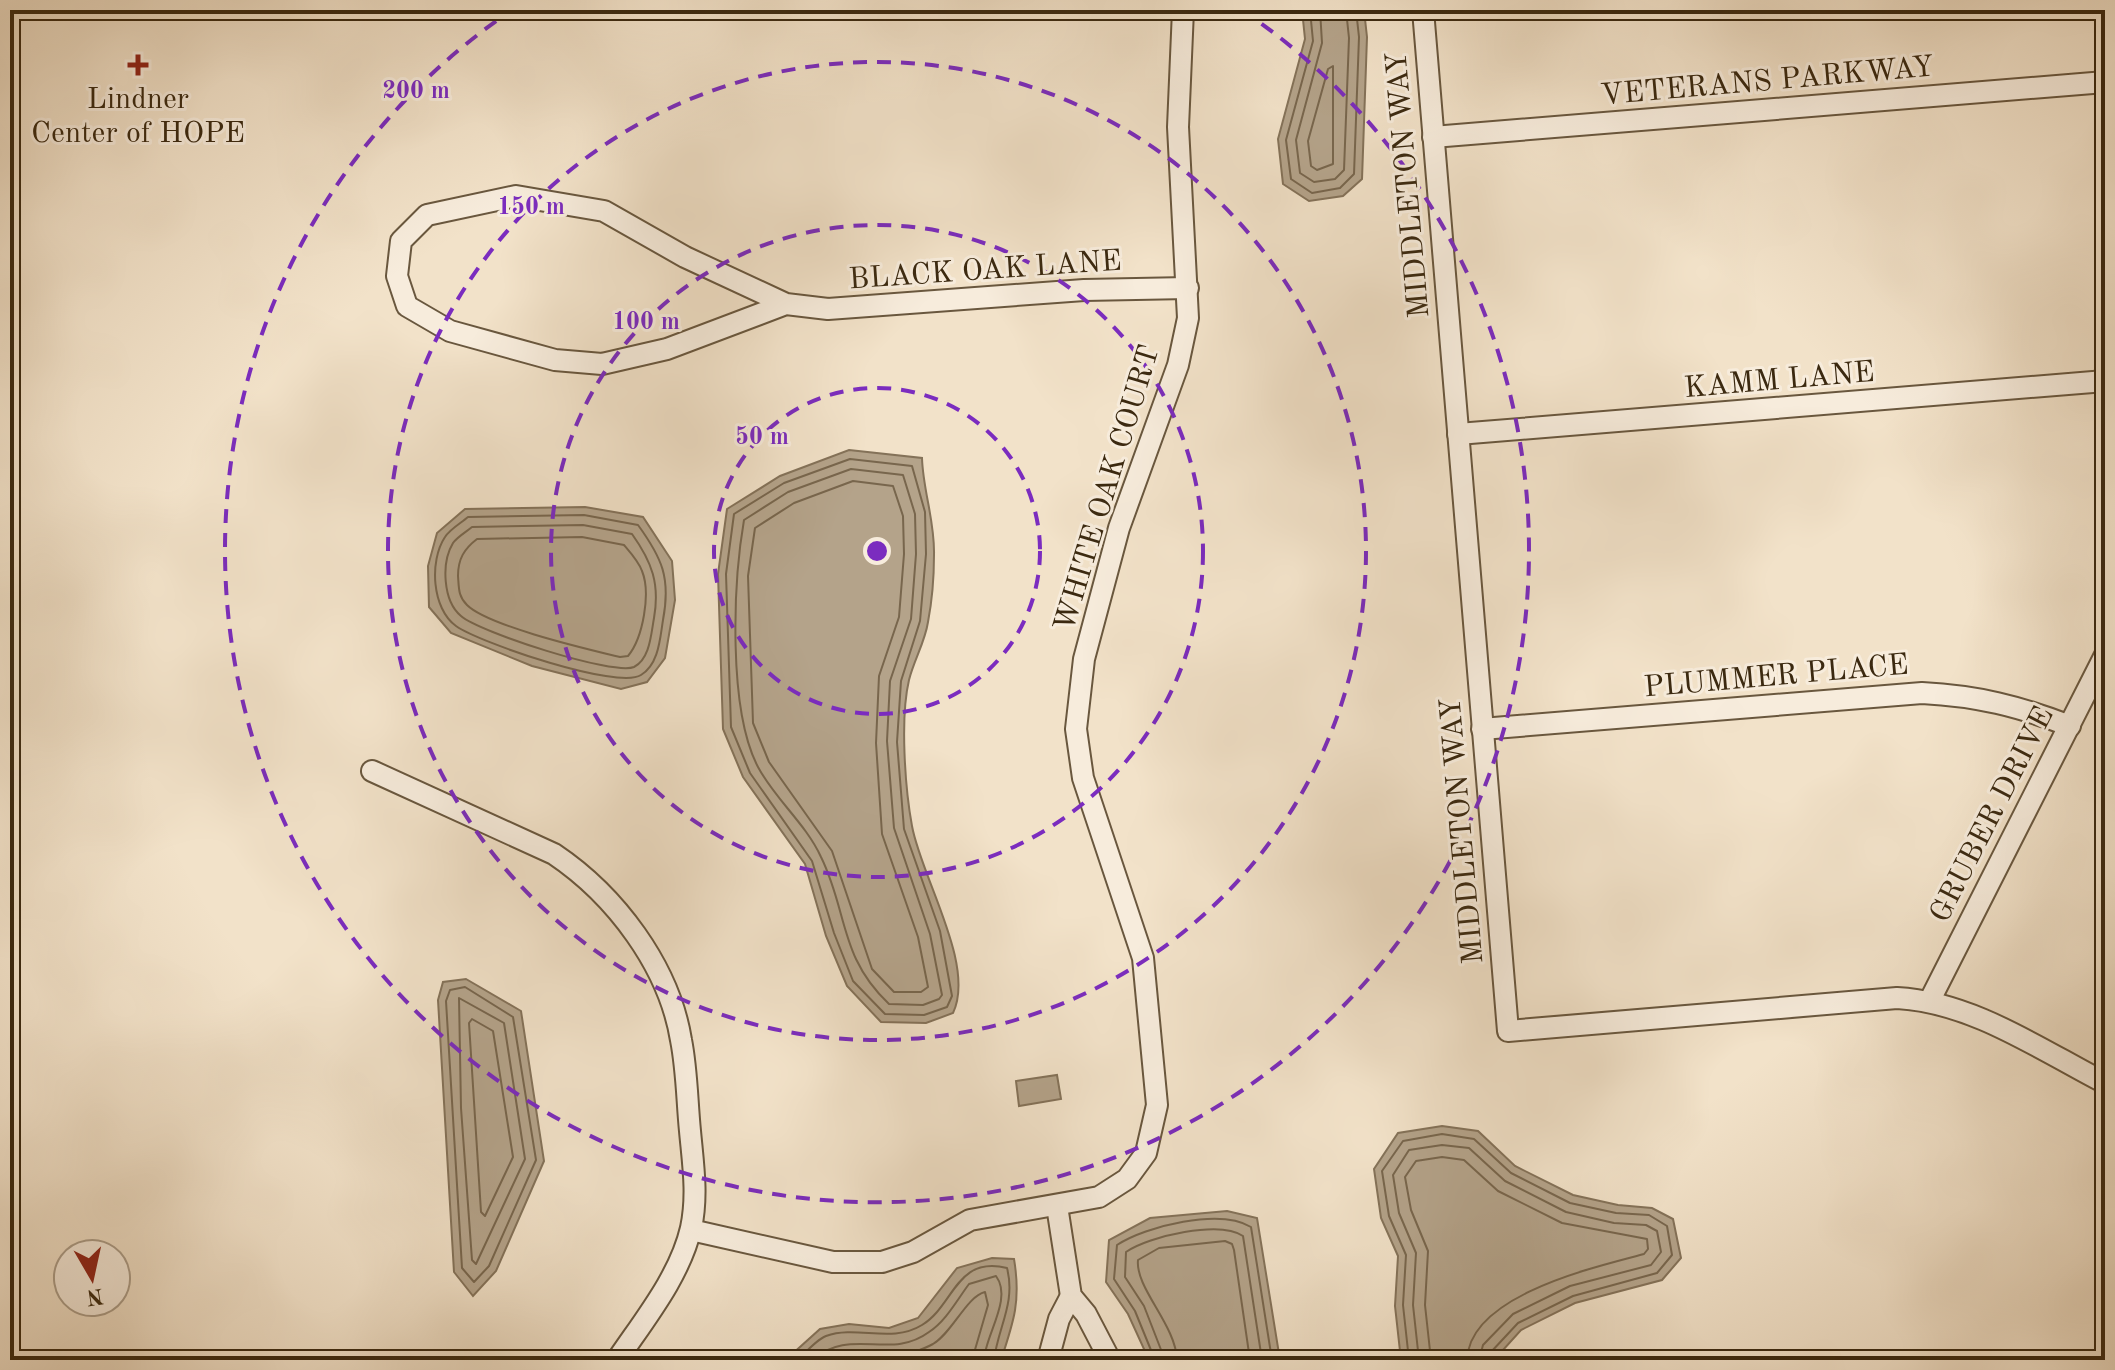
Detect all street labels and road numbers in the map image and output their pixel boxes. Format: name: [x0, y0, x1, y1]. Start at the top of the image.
street label: MIDDLETON WAY: [1382, 50, 1436, 319]
street label: VETERANS PARKWAY: [1599, 52, 1935, 112]
street label: BLACK OAK LANE: [848, 246, 1123, 295]
street label: WHITE OAK COURT: [1050, 342, 1166, 635]
street label: KAMM LANE: [1683, 358, 1876, 404]
street label: PLUMMER PLACE: [1642, 650, 1910, 704]
street label: MIDDLETON WAY: [1436, 696, 1490, 965]
street label: GRUBER DRIVE: [1926, 702, 2060, 927]

